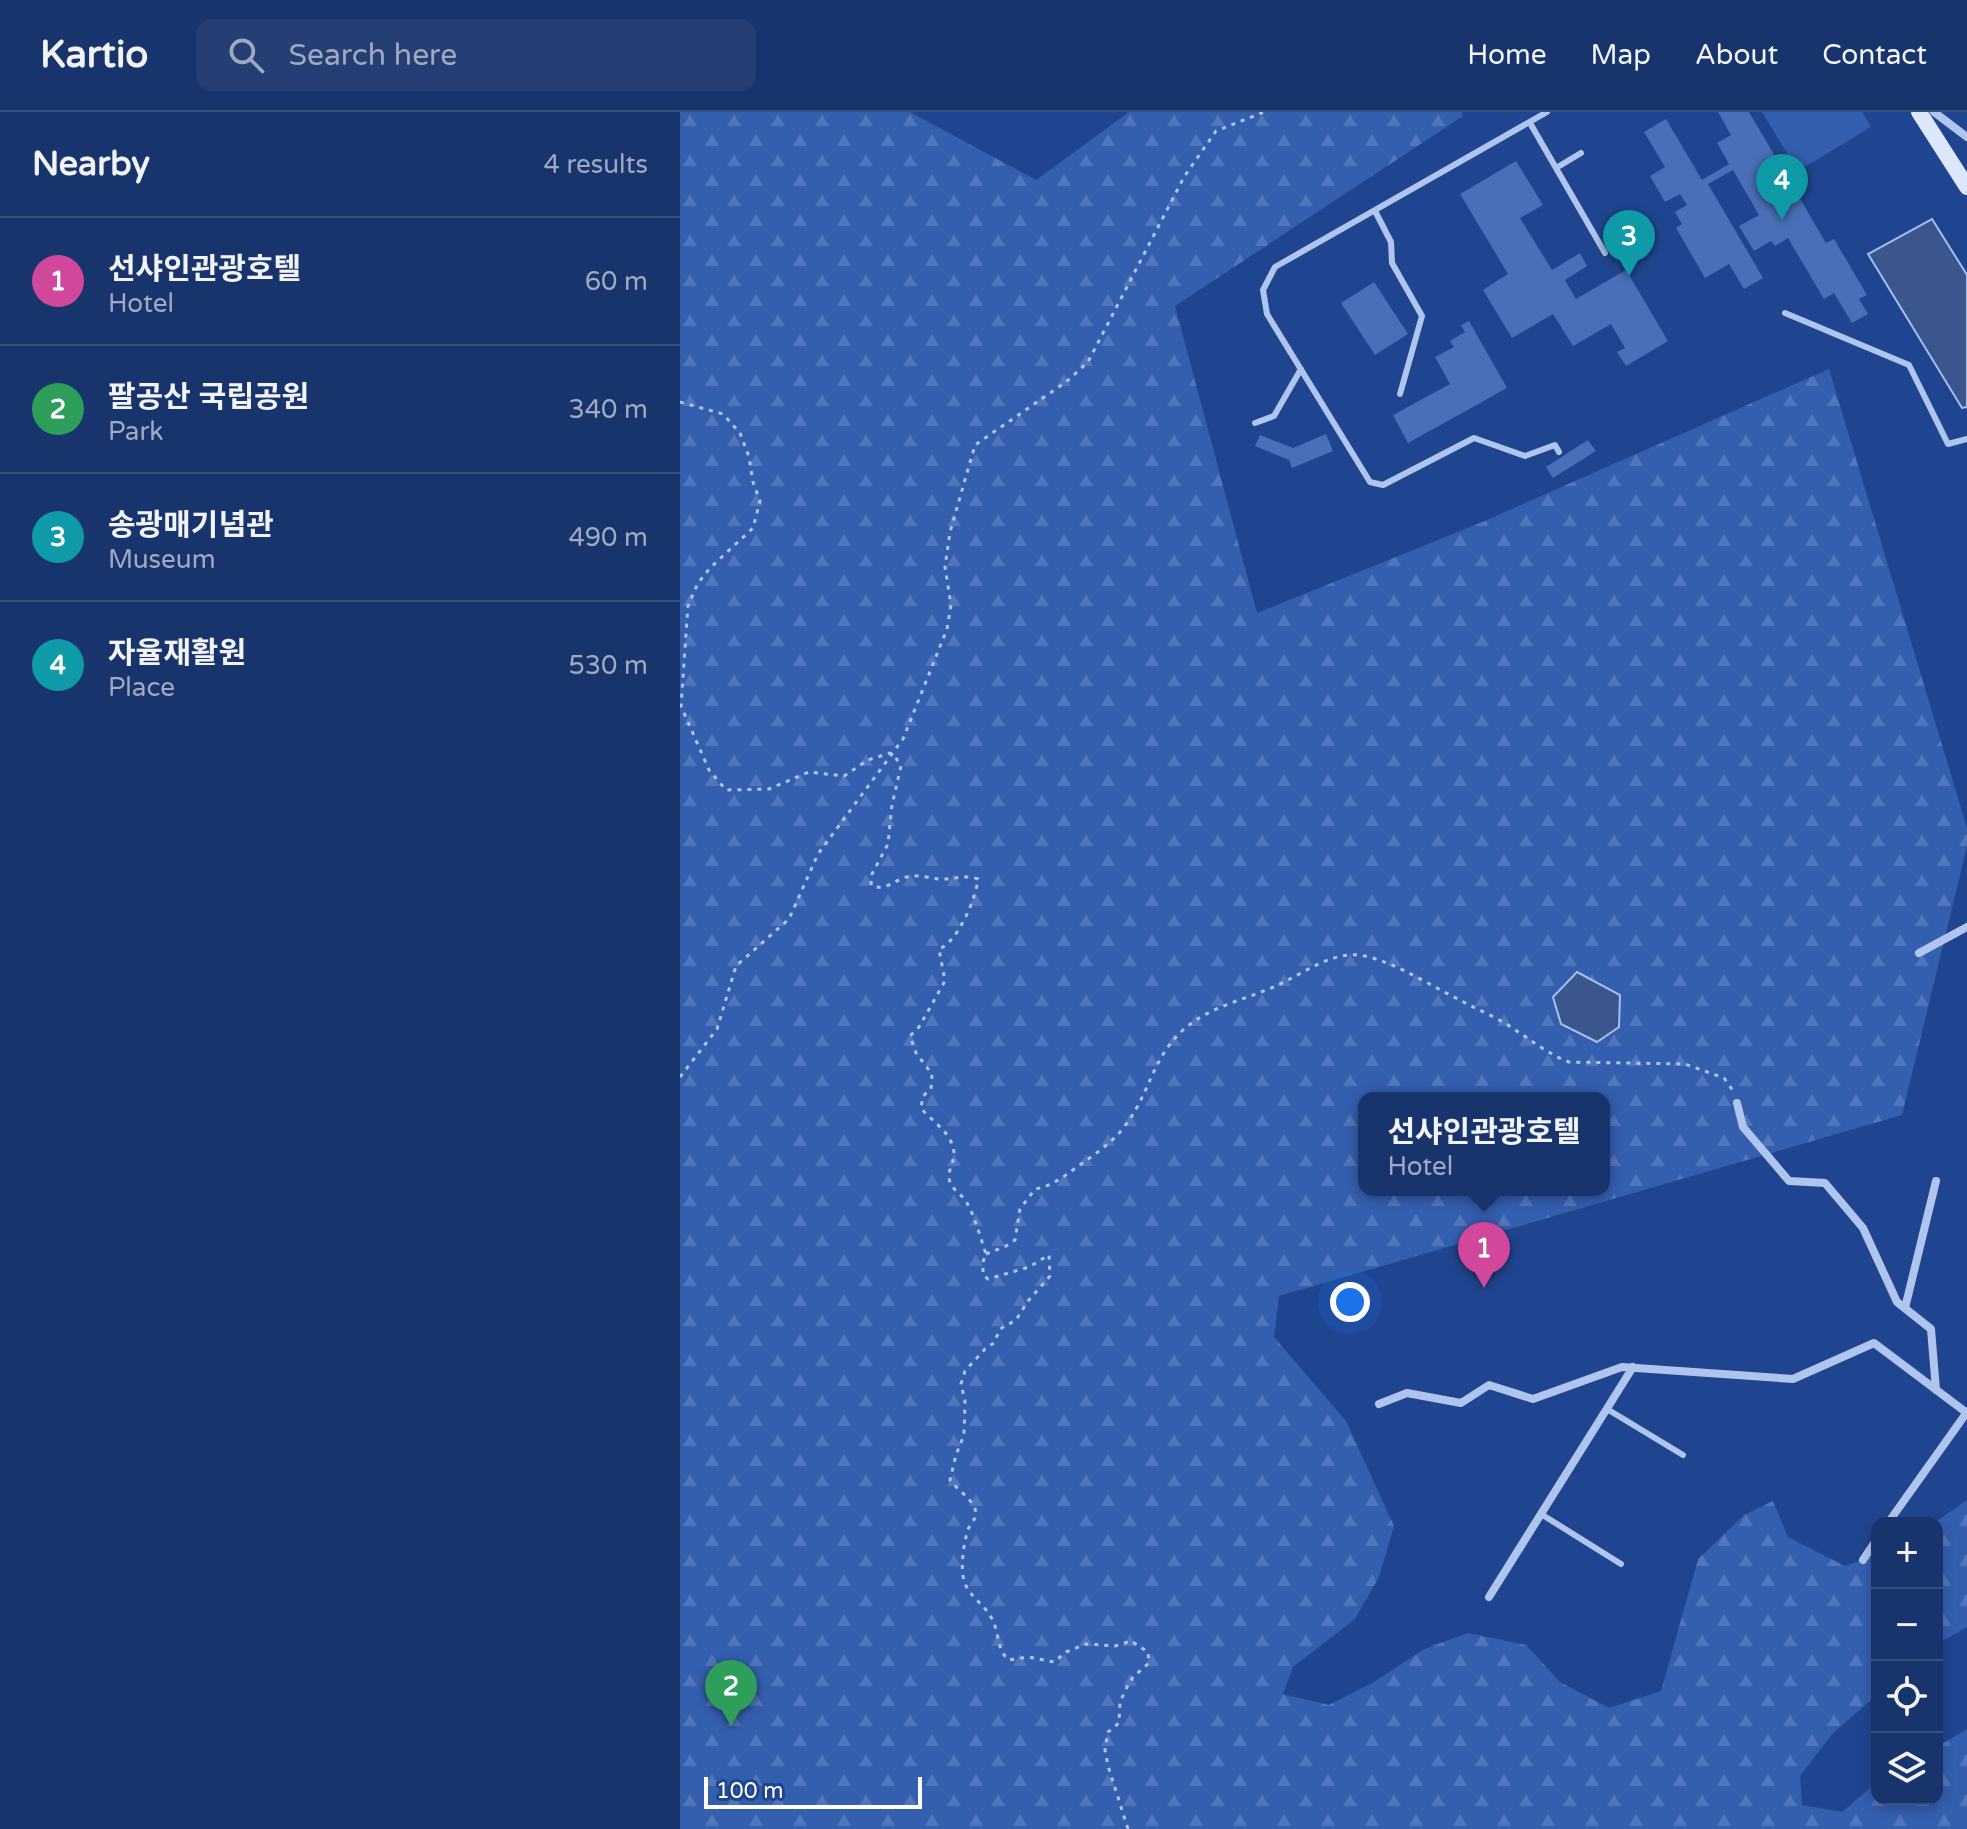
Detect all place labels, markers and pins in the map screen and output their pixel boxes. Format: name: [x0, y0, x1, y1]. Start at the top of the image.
pin: 4: [1756, 154, 1808, 220]
pin: 3: [1603, 210, 1655, 276]
pin: 1: [1458, 1222, 1510, 1288]
pin: 2: [705, 1660, 757, 1726]

